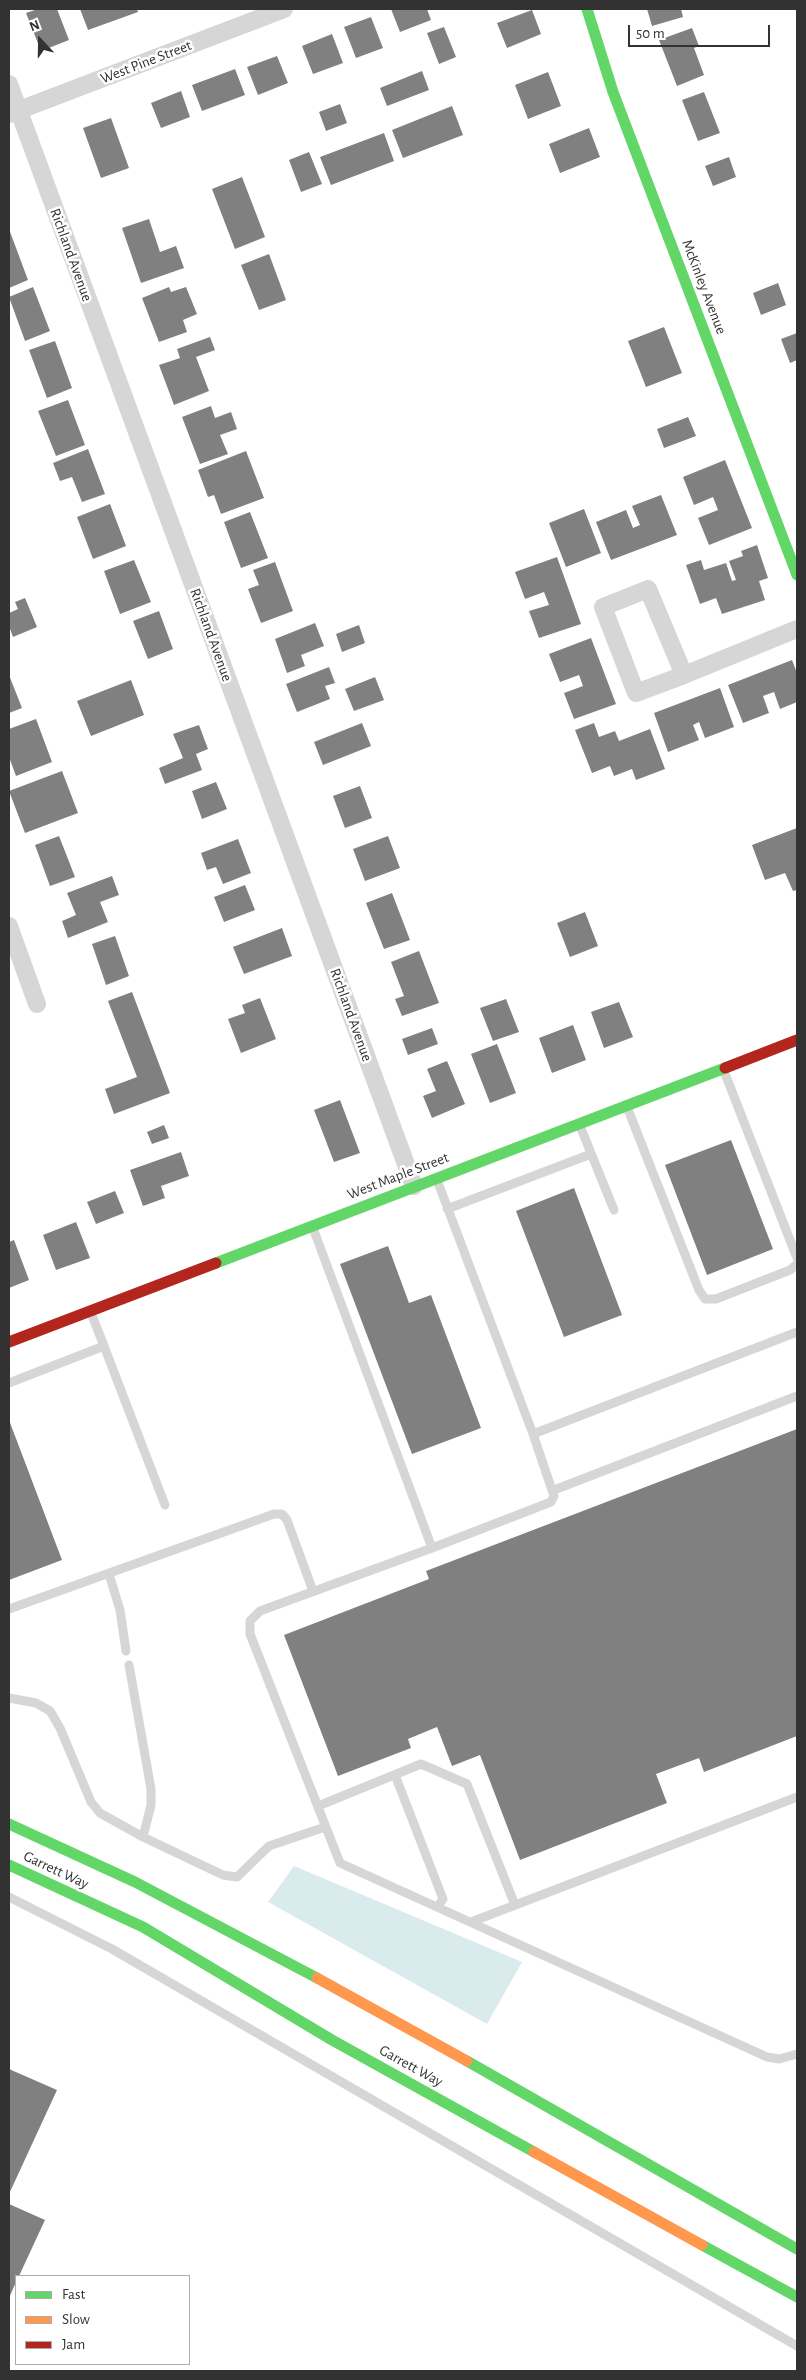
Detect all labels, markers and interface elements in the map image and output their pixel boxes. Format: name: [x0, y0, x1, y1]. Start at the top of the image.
north arrow: [15, 15, 65, 65]
scale bar: [631, 15, 774, 47]
text: N: [28, 18, 42, 34]
text: 50 m: [636, 26, 665, 41]
street label: West Pine Street: [98, 36, 194, 88]
street label: Richland Avenue: [46, 206, 96, 304]
street label: McKinley Avenue: [678, 237, 730, 337]
street label: Richland Avenue: [186, 586, 236, 684]
street label: Richland Avenue: [326, 966, 376, 1064]
street label: West Maple Street: [345, 1148, 451, 1204]
street label: Garrett Way: [20, 1847, 92, 1893]
street label: Garrett Way: [376, 2041, 446, 2091]
legend: [15, 2275, 190, 2365]
text: Fast: [62, 2287, 85, 2302]
text: Slow: [62, 2312, 90, 2327]
text: Jam: [62, 2337, 85, 2352]

